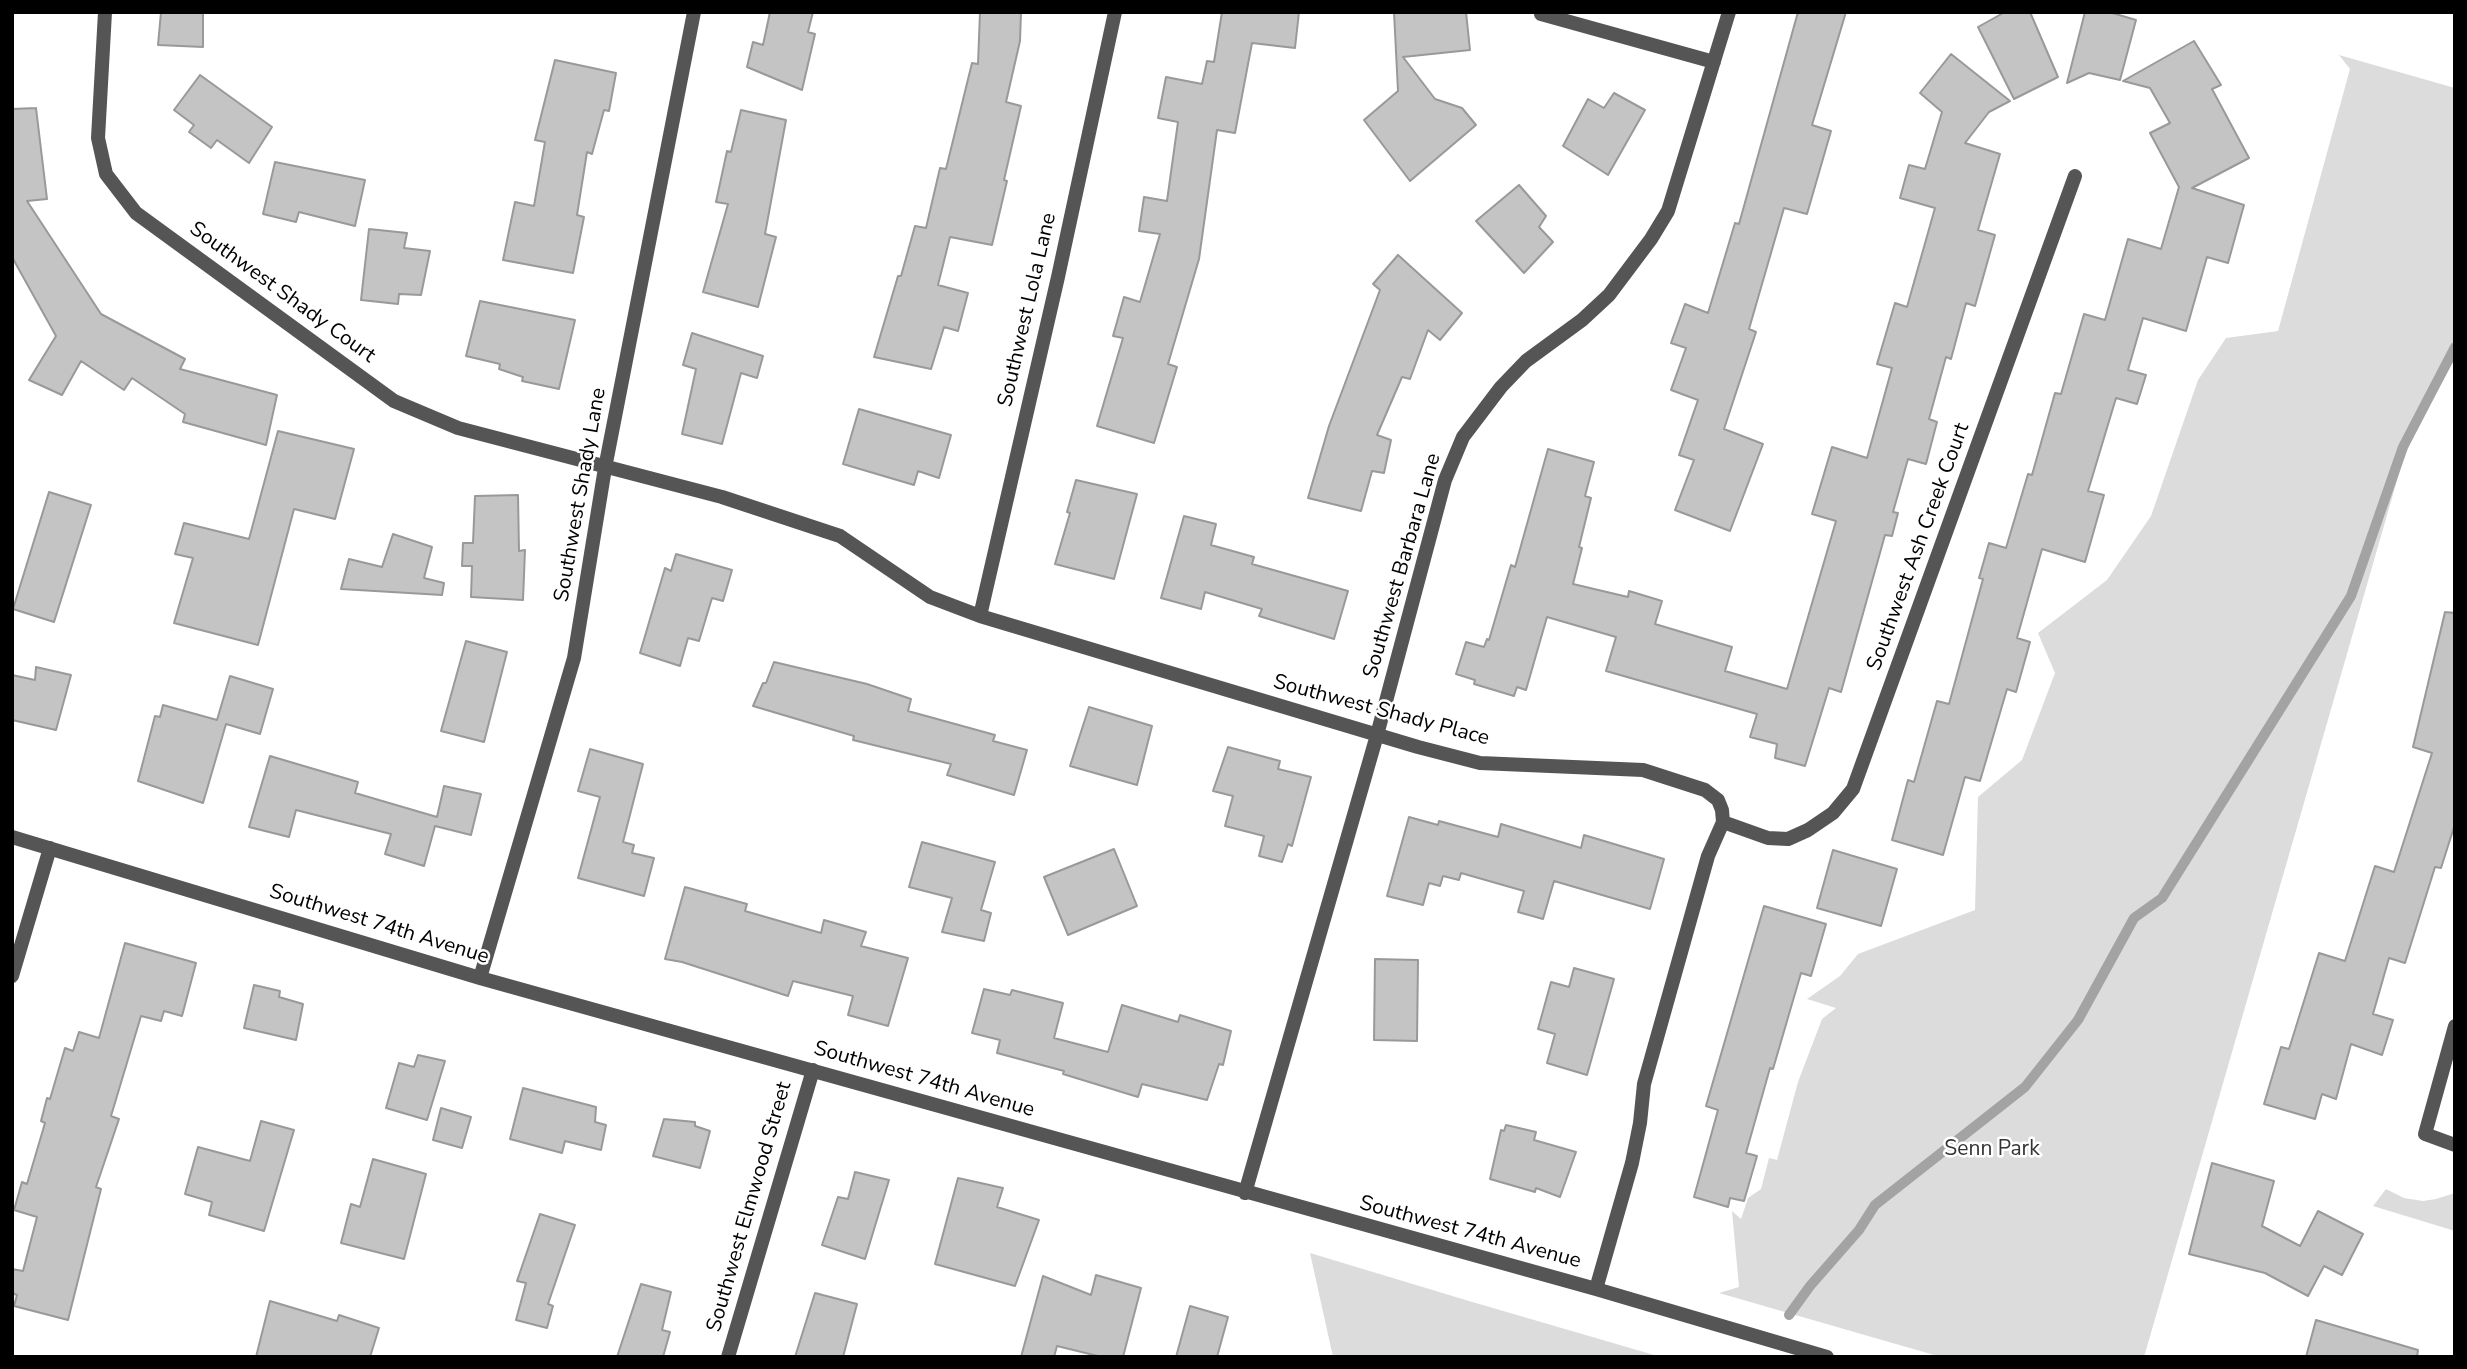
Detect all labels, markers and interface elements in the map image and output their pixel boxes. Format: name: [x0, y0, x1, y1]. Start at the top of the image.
street label: Southwest Lola Lane: [993, 211, 1063, 409]
street label: Southwest Shady Court: [184, 217, 380, 369]
street label: Southwest Shady Lane: [550, 386, 612, 604]
street label: Southwest Ash Creek Court: [1862, 420, 1976, 674]
street label: Southwest Barbara Lane: [1359, 451, 1447, 681]
street label: Southwest Shady Place: [1270, 670, 1492, 752]
street label: Southwest 74th Avenue: [266, 880, 492, 970]
street label: Southwest 74th Avenue: [811, 1036, 1037, 1124]
street label: Southwest Elmwood Street: [702, 1079, 798, 1335]
park label: Senn Park: [1944, 1137, 2040, 1163]
street label: Southwest 74th Avenue: [1356, 1191, 1584, 1275]

